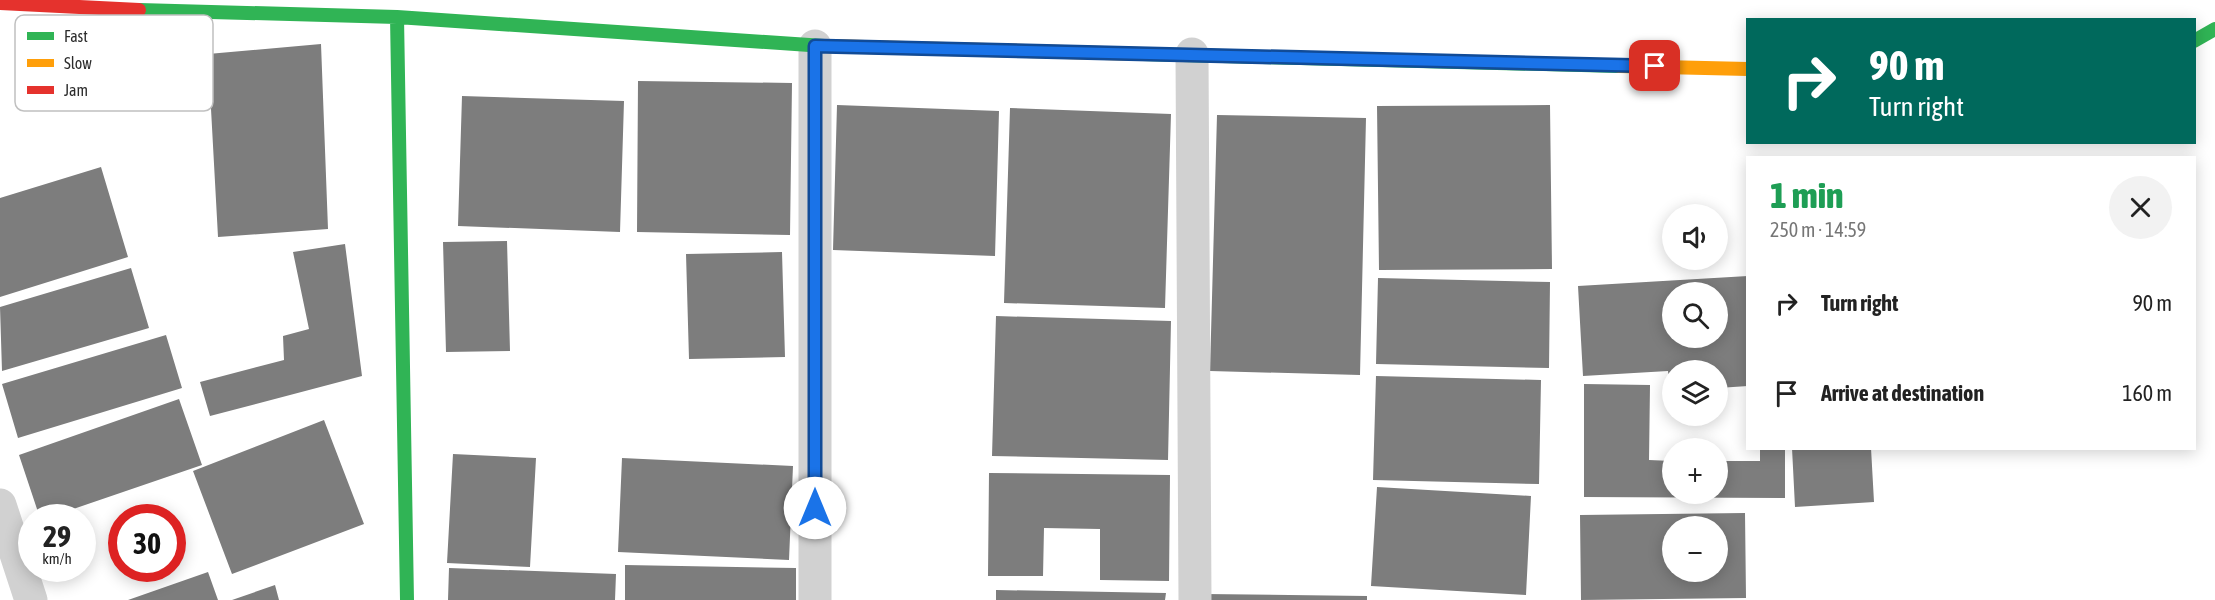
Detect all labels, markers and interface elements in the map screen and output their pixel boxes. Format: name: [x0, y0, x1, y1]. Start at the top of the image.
legend: [15, 15, 213, 111]
text: Fast: [64, 27, 88, 45]
pin: [1629, 40, 1680, 91]
text: 90 m: [1869, 41, 1944, 89]
icon: right: [1770, 42, 1848, 120]
icon: arrive: [1638, 49, 1671, 82]
text: Slow: [64, 54, 92, 72]
text: Jam: [64, 81, 88, 99]
text: Turn right: [1869, 91, 1964, 122]
text: 1 min: [1770, 174, 1844, 216]
button: close: [2109, 176, 2172, 239]
map controls: [1662, 204, 1728, 582]
button: sound: [1662, 204, 1728, 270]
text: 250 m · 14:59: [1770, 218, 1866, 241]
button: search: [1662, 282, 1728, 348]
icon: right: [1770, 287, 1803, 320]
text: Turn right: [1821, 290, 1898, 316]
text: 90 m: [2132, 290, 2172, 316]
button: layers: [1662, 360, 1728, 426]
icon: arrive: [1770, 377, 1803, 410]
text: Arrive at destination: [1821, 380, 1984, 406]
text: 160 m: [2122, 380, 2172, 406]
button: +: [1662, 438, 1728, 504]
position arrow: [783, 476, 847, 540]
speed limit sign: 30: [108, 504, 186, 582]
button: −: [1662, 516, 1728, 582]
text: 29: [43, 519, 71, 553]
text: km/h: [42, 550, 72, 567]

